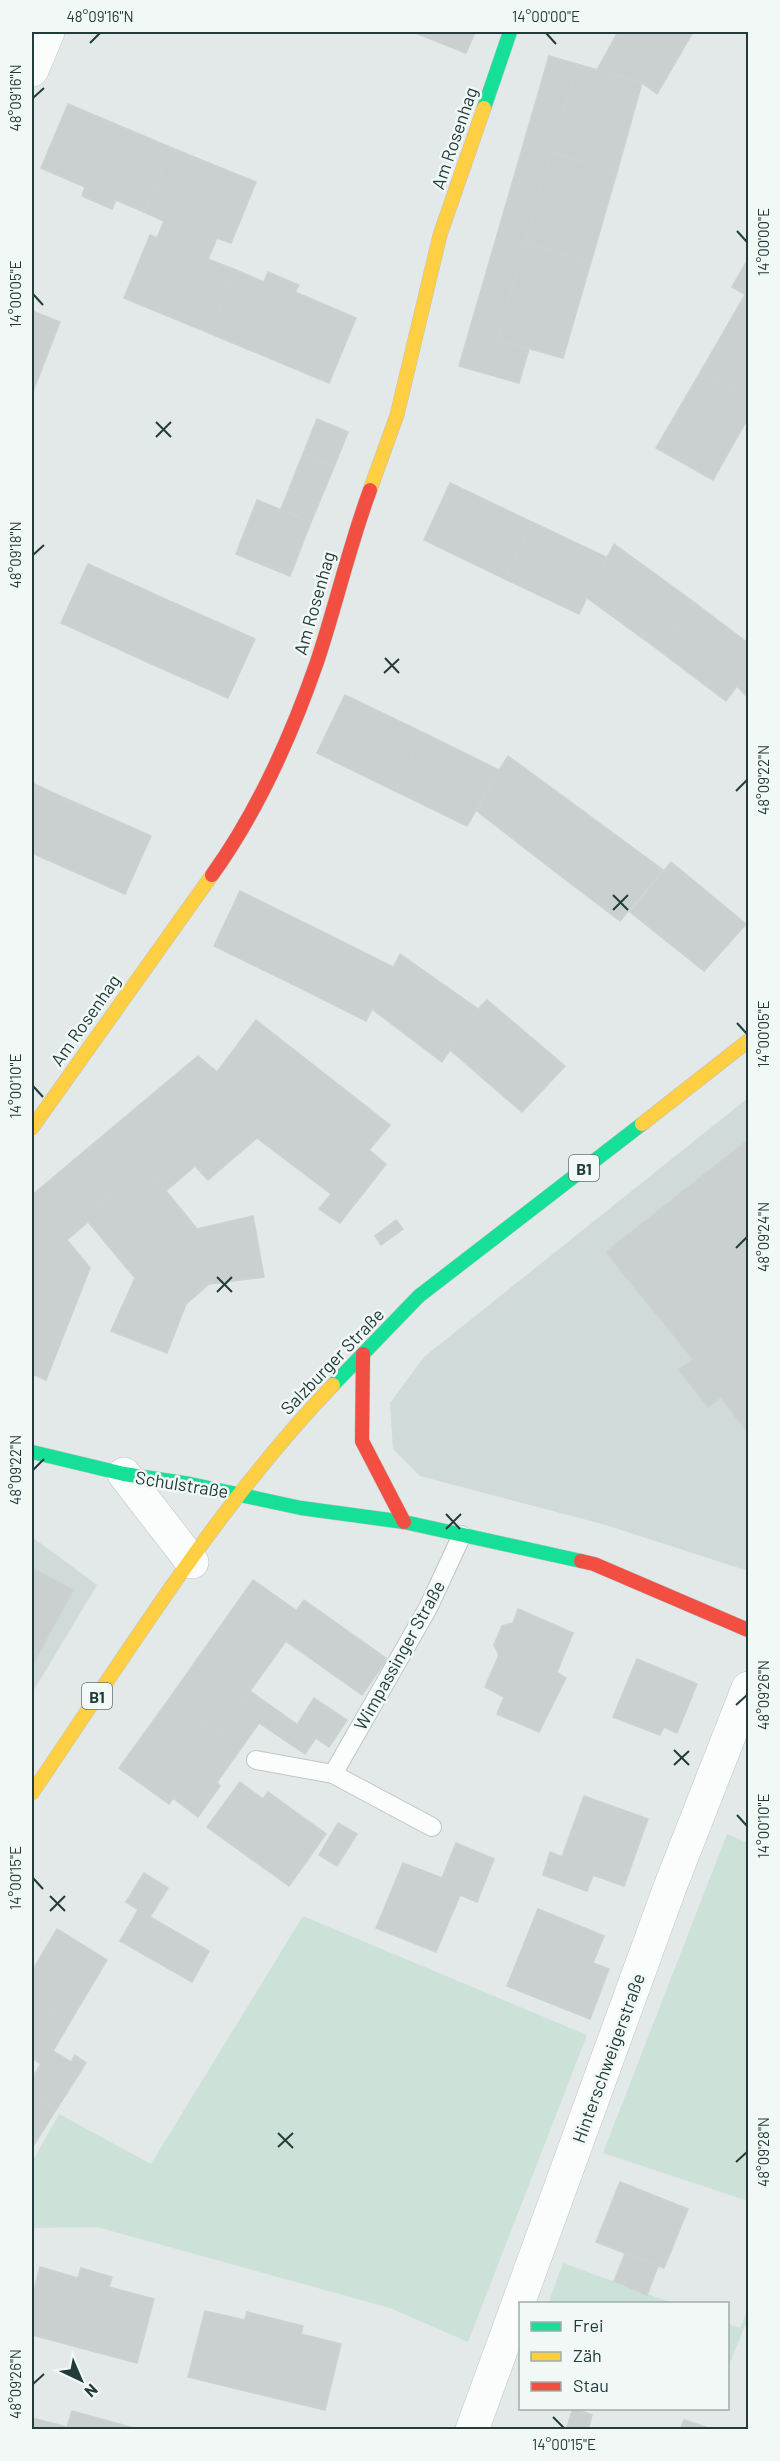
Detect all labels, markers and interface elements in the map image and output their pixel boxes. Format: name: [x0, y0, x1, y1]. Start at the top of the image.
text: 48°09'16"N: [66, 7, 134, 25]
text: 14°00'00"E: [512, 7, 580, 25]
text: 48°09'16"N: [6, 64, 24, 132]
street label: Am Rosenhag: [426, 84, 482, 192]
text: 14°00'00"E: [754, 208, 772, 276]
text: 14°00'05"E: [6, 260, 24, 328]
text: 48°09'18"N: [6, 521, 24, 589]
street label: Am Rosenhag: [289, 549, 339, 657]
text: 48°09'22"N: [754, 745, 772, 815]
street label: Am Rosenhag: [45, 970, 125, 1070]
text: 14°00'05"E: [754, 1000, 772, 1068]
text: 14°00'10"E: [6, 1054, 24, 1118]
road number: B1: [569, 1155, 599, 1181]
text: 48°09'24"N: [754, 1202, 772, 1272]
street label: Salzburger Straße: [276, 1303, 388, 1419]
text: 48°09'22"N: [6, 1435, 24, 1505]
street label: Schulstraße: [134, 1466, 230, 1502]
street label: Wimpassinger Straße: [349, 1576, 449, 1734]
text: 48°09'26"N: [754, 1660, 772, 1730]
road number: B1: [82, 1683, 112, 1709]
text: 14°00'10"E: [754, 1794, 772, 1858]
text: 14°00'15"E: [6, 1846, 24, 1910]
street label: Hinterschweigerstraße: [567, 1970, 649, 2146]
text: 48°09'28"N: [754, 2117, 772, 2187]
legend: [519, 2302, 729, 2410]
text: Frei: [573, 2314, 604, 2336]
text: Zäh: [573, 2344, 602, 2366]
text: 48°09'26"N: [6, 2349, 24, 2419]
north arrow: [51, 2350, 111, 2410]
text: Stau: [573, 2374, 609, 2396]
text: N: [81, 2381, 102, 2402]
text: 14°00'15"E: [532, 2435, 596, 2453]

